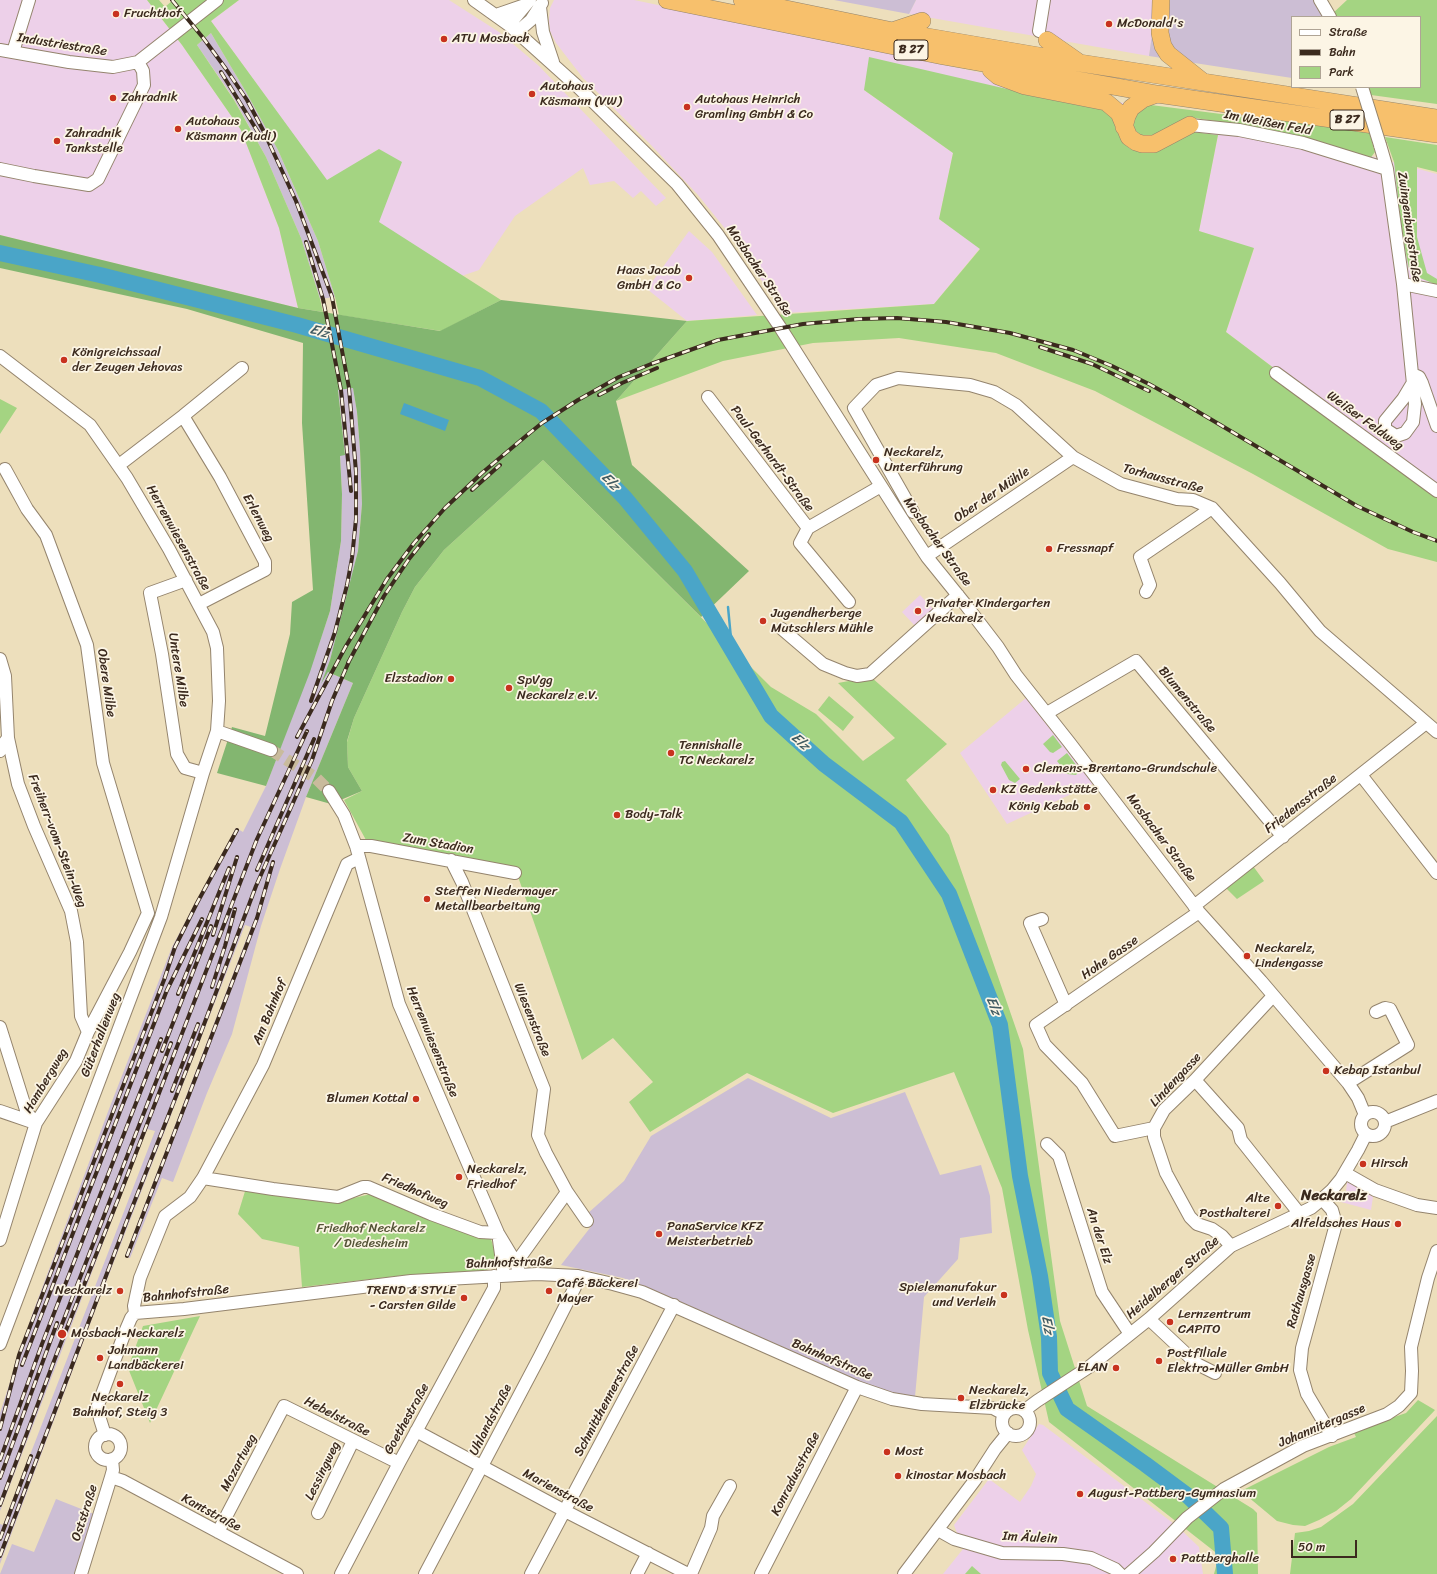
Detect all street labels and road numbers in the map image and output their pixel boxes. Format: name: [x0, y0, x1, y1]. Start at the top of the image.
street label: Industriestraße: [16, 30, 108, 60]
road number: B 27: [894, 40, 928, 60]
street label: Im Weißen Feld: [1223, 107, 1313, 139]
road number: B 27: [1330, 110, 1364, 130]
street label: Zwingenburgstraße: [1394, 171, 1424, 283]
street label: Mosbacher Straße: [723, 223, 795, 319]
street label: Weißer Feldweg: [1324, 388, 1406, 454]
street label: Paul-Gerhardt-Straße: [727, 403, 817, 515]
street label: Torhausstraße: [1121, 461, 1205, 497]
street label: Ober der Mühle: [951, 464, 1033, 526]
street label: Herrenwiesenstraße: [142, 482, 214, 594]
street label: Erlenweg: [239, 491, 277, 545]
street label: Mosbacher Straße: [899, 494, 975, 590]
street label: Untere Milbe: [164, 632, 192, 708]
street label: Obere Milbe: [93, 648, 119, 718]
street label: Blumenstraße: [1155, 664, 1219, 736]
street label: Friedensstraße: [1262, 771, 1340, 837]
street label: Freiherr-vom-Stein-Weg: [24, 772, 90, 910]
street label: Mosbacher Straße: [1123, 791, 1199, 885]
street label: Zum Stadion: [401, 830, 475, 858]
street label: Hohe Gasse: [1079, 933, 1141, 983]
street label: Am Bahnhof: [249, 977, 291, 1047]
street label: Wiesenstraße: [510, 981, 554, 1059]
street label: Herrenwiesenstraße: [403, 984, 461, 1100]
street label: Güterhallenweg: [78, 991, 124, 1079]
street label: Hambergweg: [21, 1046, 71, 1116]
street label: Lindengasse: [1147, 1050, 1205, 1110]
street label: Friedhofweg: [379, 1170, 451, 1212]
street label: An der Elz: [1083, 1206, 1115, 1266]
street label: Heidelberger Straße: [1123, 1233, 1223, 1323]
street label: Rathausgasse: [1284, 1252, 1320, 1330]
street label: Bahnhofstraße: [466, 1254, 552, 1272]
street label: Bahnhofstraße: [142, 1282, 230, 1306]
street label: Bahnhofstraße: [789, 1336, 875, 1384]
street label: Schmitthennerstraße: [571, 1343, 643, 1459]
street label: Goethestraße: [381, 1381, 433, 1457]
street label: Uhlandstraße: [466, 1382, 516, 1458]
street label: Hebelstraße: [301, 1394, 373, 1440]
street label: Johannitergasse: [1276, 1401, 1368, 1451]
street label: Konradusstraße: [768, 1430, 824, 1518]
street label: Mozartweg: [217, 1432, 261, 1494]
street label: Lessingweg: [302, 1439, 344, 1503]
street label: Marienstraße: [520, 1466, 596, 1516]
street label: Oststraße: [69, 1483, 101, 1543]
street label: Kantstraße: [179, 1491, 243, 1535]
street label: Im Äulein: [1002, 1529, 1058, 1547]

